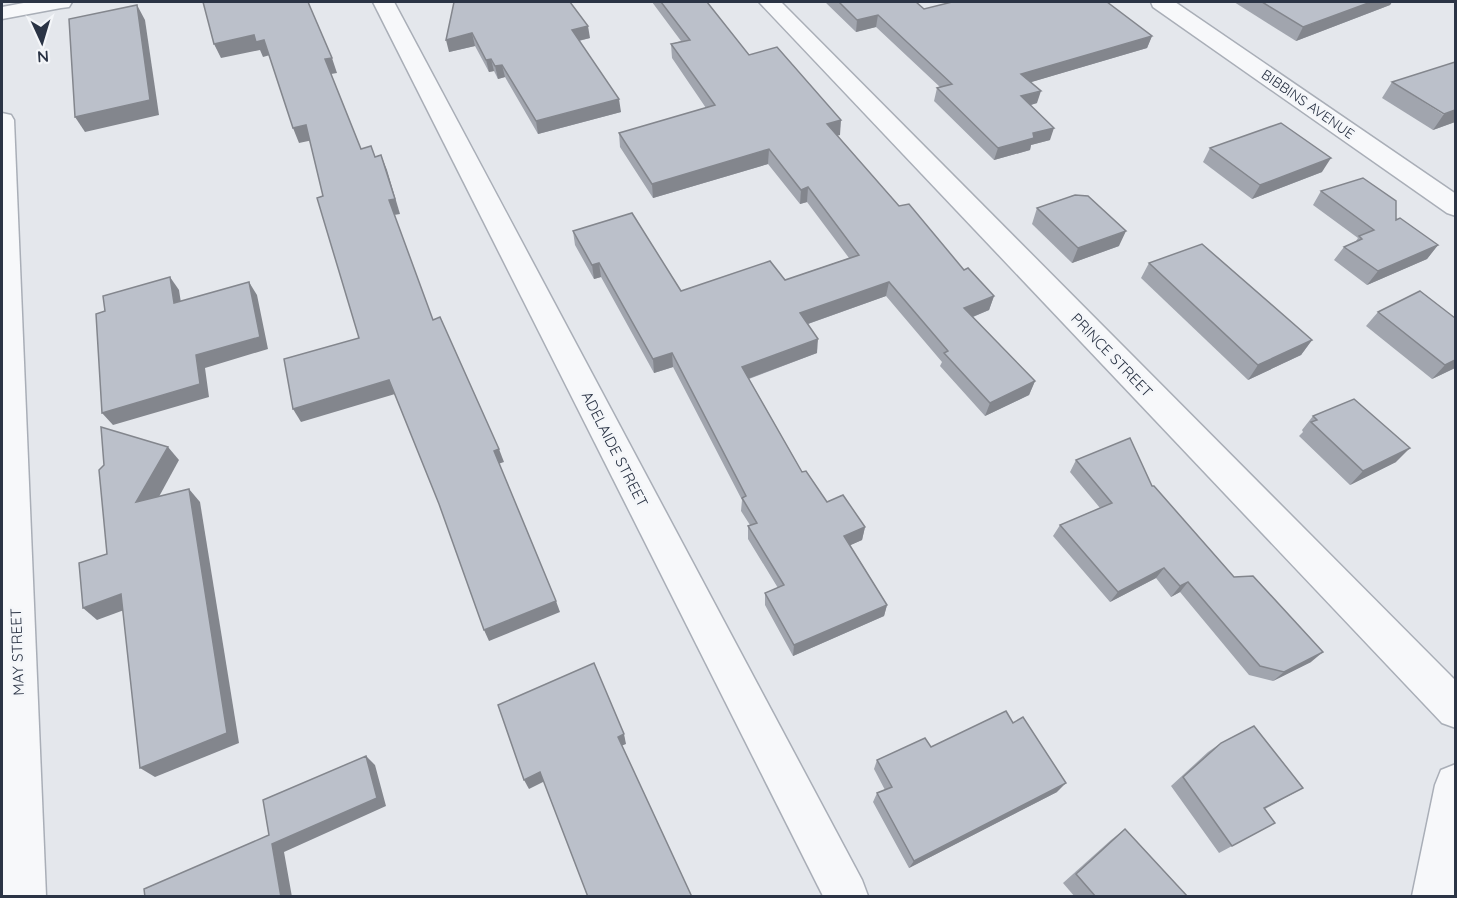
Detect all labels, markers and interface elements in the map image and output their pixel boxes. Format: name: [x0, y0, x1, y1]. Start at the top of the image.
north arrow: [12, 12, 72, 72]
text: N: [36, 47, 50, 67]
street label: BIBBINS AVENUE: [1258, 65, 1358, 143]
street label: PRINCE STREET: [1067, 309, 1157, 401]
street label: ADELAIDE STREET: [578, 388, 652, 510]
street label: MAY STREET: [6, 608, 28, 696]

